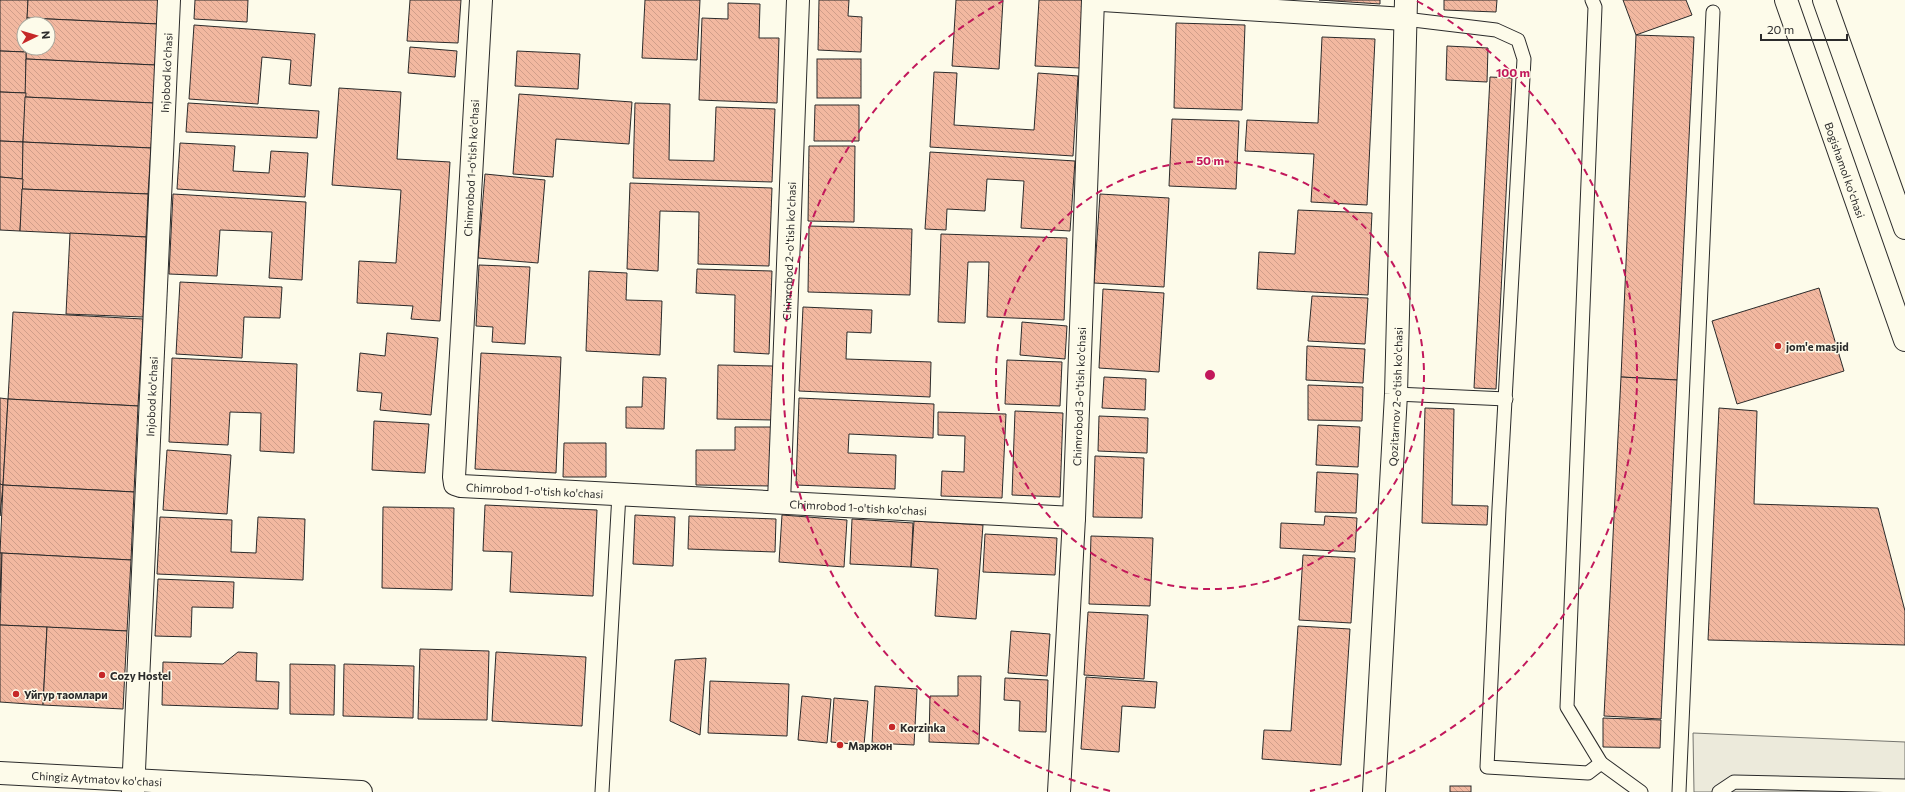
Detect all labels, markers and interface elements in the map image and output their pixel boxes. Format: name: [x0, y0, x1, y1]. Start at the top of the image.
north arrow: [16, 16, 56, 56]
scale bar: [1761, 16, 1847, 42]
text: 20 m: [1767, 22, 1794, 36]
text: N: [40, 30, 53, 40]
street label: Injobod ko'chasi: [157, 32, 174, 113]
text: 100 m: [1496, 65, 1530, 79]
street label: Chimrobod 1-o'tish ko'chasi: [461, 99, 481, 237]
street label: Bogishamol ko'chasi: [1823, 120, 1868, 220]
text: 50 m: [1196, 153, 1224, 167]
street label: Chimrobod 2-o'tish ko'chasi: [779, 181, 798, 321]
street label: Chimrobod 3-o'tish ko'chasi: [1069, 327, 1088, 466]
street label: Qozitarnov 2-o'tish ko'chasi: [1386, 327, 1404, 466]
place label: jom'e masjid: [1785, 340, 1849, 353]
marker: jom'e masjid: [1773, 341, 1783, 351]
street label: Injobod ko'chasi: [143, 356, 159, 437]
centre of rings: [1203, 368, 1217, 382]
street label: Chimrobod 1-o'tish ko'chasi: [466, 480, 604, 500]
street label: Chimrobod 1-o'tish ko'chasi: [789, 497, 927, 517]
place label: Cozy Hostel: [110, 669, 171, 682]
marker: Cozy Hostel: [97, 670, 107, 680]
place label: Уйгур таомлари: [24, 688, 108, 701]
marker: Уйгур таомлари: [11, 689, 21, 699]
place label: Korzinka: [900, 721, 946, 734]
marker: Korzinka: [887, 722, 897, 732]
place label: Маржон: [848, 739, 892, 752]
marker: Маржон: [835, 740, 845, 750]
street label: Chingiz Aytmatov ko'chasi: [31, 768, 163, 788]

